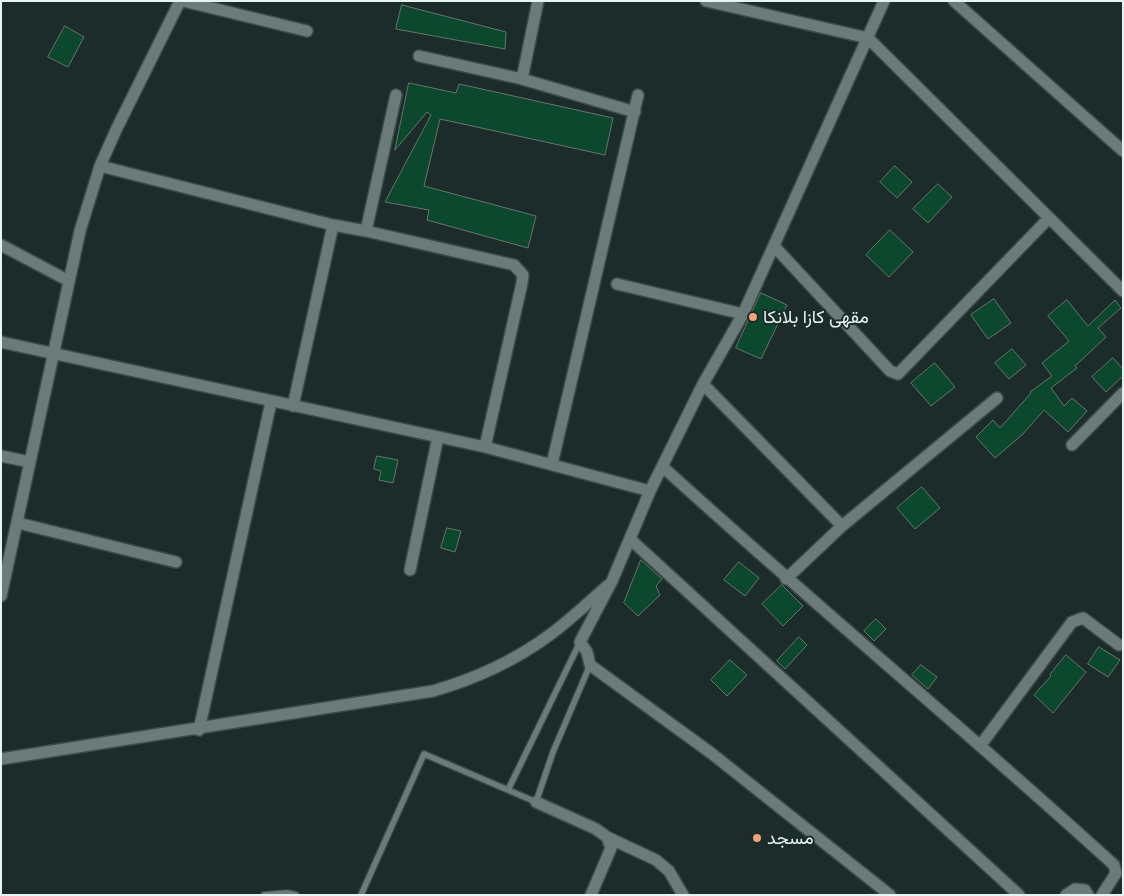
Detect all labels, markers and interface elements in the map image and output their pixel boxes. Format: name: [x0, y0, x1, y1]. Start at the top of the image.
place label: مقهى كازا بلانكا: [763, 306, 869, 328]
marker: مقهى كازا بلانكا: [747, 311, 759, 323]
place label: مسجد: [767, 827, 814, 849]
marker: مسجد: [751, 832, 763, 844]

